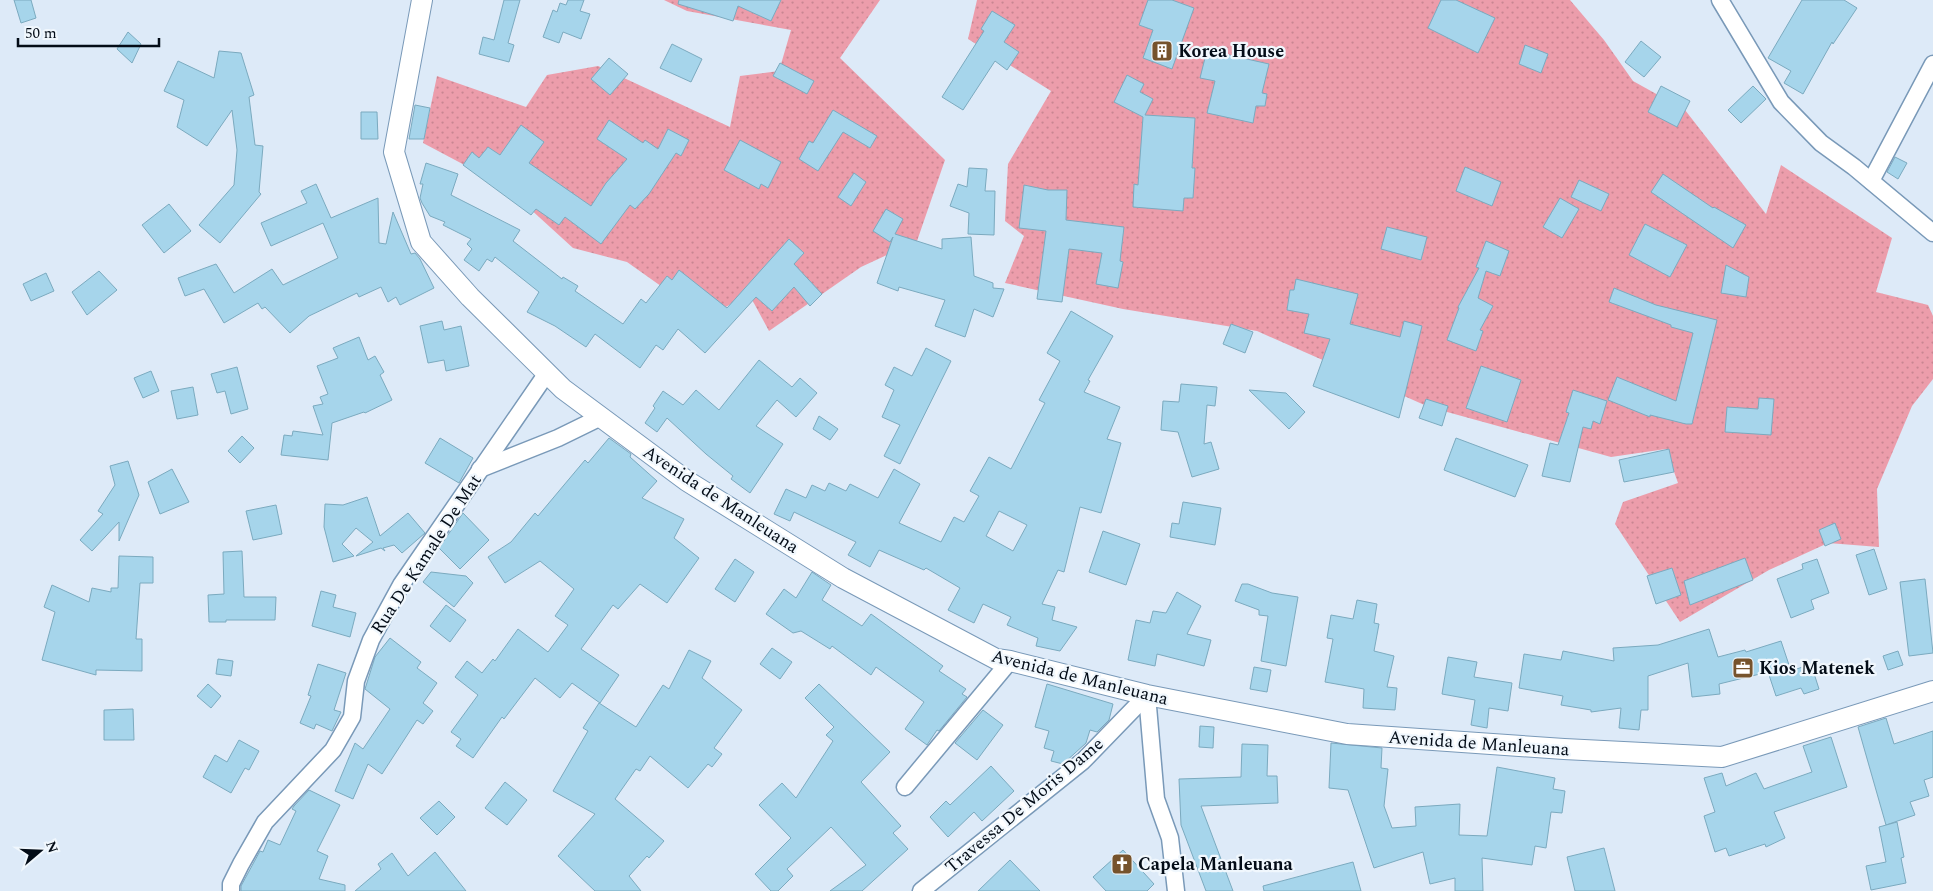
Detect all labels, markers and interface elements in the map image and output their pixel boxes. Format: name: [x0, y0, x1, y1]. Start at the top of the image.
scale bar: [18, 15, 159, 47]
text: 50 m: [25, 22, 57, 45]
place label: Korea House: [1178, 38, 1284, 65]
building icon: Korea House: [1150, 39, 1174, 63]
street label: Avenida de Manleuana: [637, 439, 804, 560]
street label: Rua De Kamale De Mat: [364, 469, 488, 640]
street label: Avenida de Manleuana: [989, 642, 1171, 713]
place label: Kios Matenek: [1759, 655, 1875, 682]
office icon: Kios Matenek: [1731, 656, 1755, 680]
street label: Avenida de Manleuana: [1388, 724, 1571, 763]
street label: Travessa De Moris Dame: [939, 731, 1110, 880]
north arrow: [15, 826, 65, 876]
text: N: [40, 838, 64, 856]
place label: Capela Manleuana: [1138, 851, 1294, 878]
church icon: Capela Manleuana: [1110, 852, 1134, 876]

